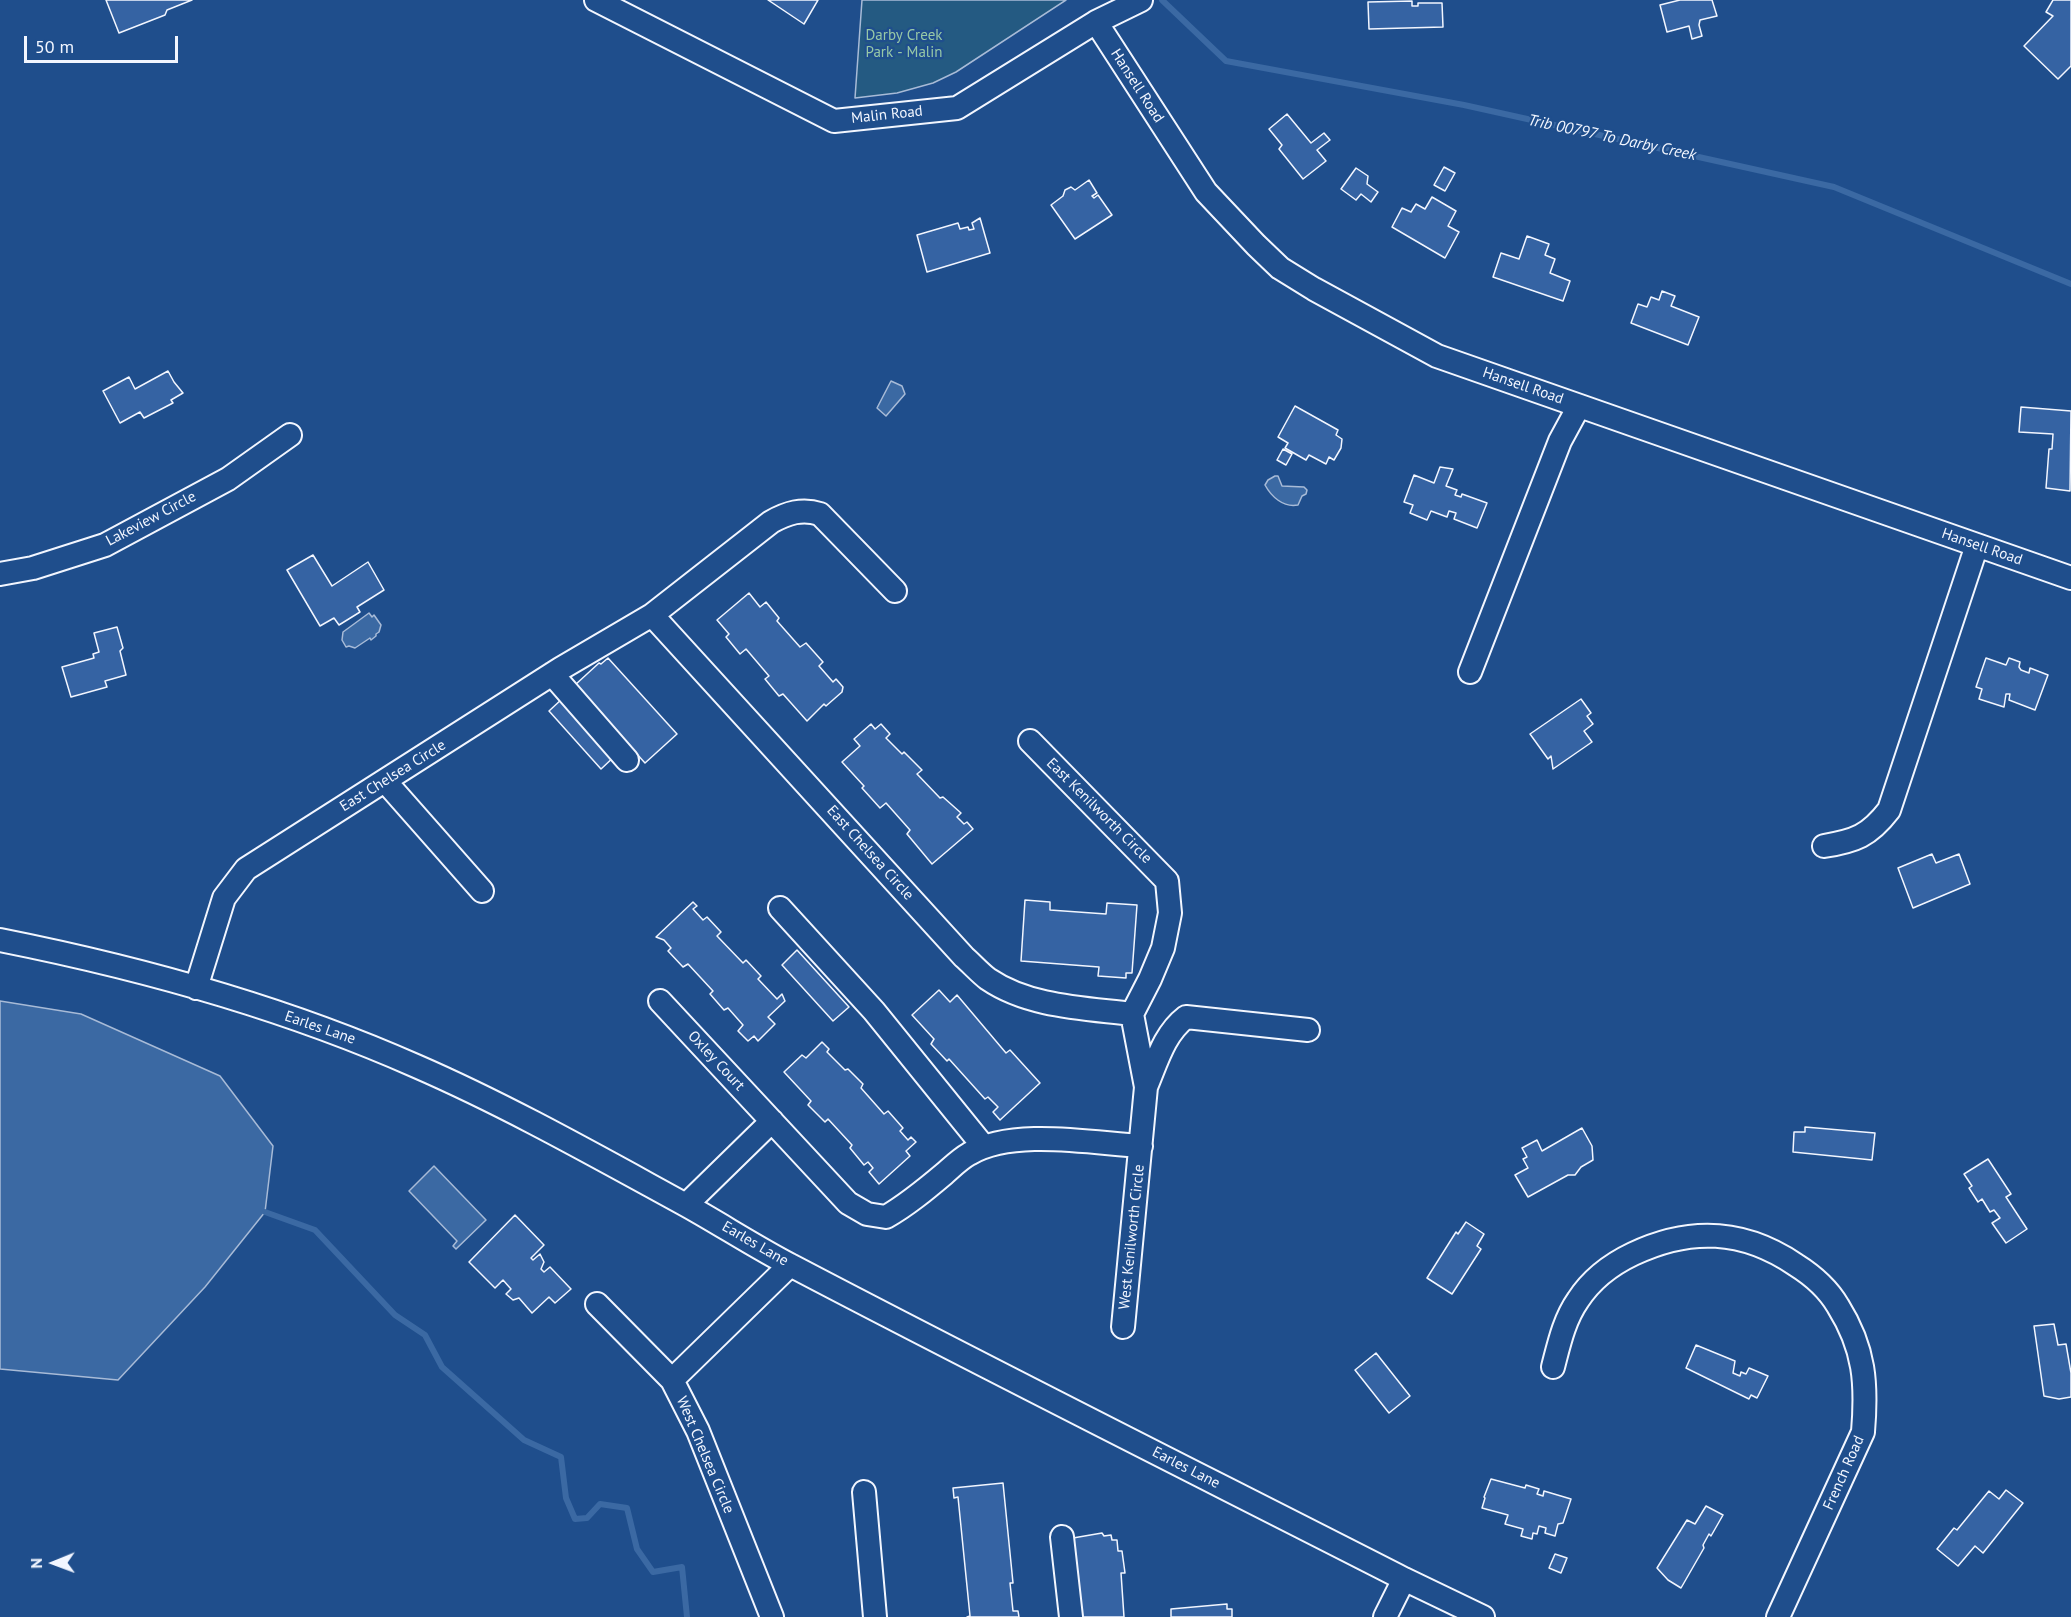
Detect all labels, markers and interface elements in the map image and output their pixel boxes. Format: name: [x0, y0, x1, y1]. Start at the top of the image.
scale bar: [27, 24, 182, 62]
park label: Darby Creek Park - Malin: [866, 27, 942, 62]
text: 50 m: [35, 35, 74, 58]
street label: Hansell Road: [1107, 46, 1167, 126]
street label: Malin Road: [850, 102, 924, 128]
water label: Trib 00797 To Darby Creek: [1526, 111, 1698, 165]
street label: Hansell Road: [1480, 364, 1566, 408]
street label: Lakeview Circle: [103, 488, 199, 550]
street label: Hansell Road: [1939, 525, 2025, 569]
street label: East Chelsea Circle: [337, 736, 449, 816]
street label: East Kenilworth Circle: [1043, 755, 1155, 867]
street label: East Chelsea Circle: [823, 802, 917, 904]
street label: Earles Lane: [282, 1008, 358, 1048]
street label: Oxley Court: [684, 1027, 748, 1095]
street label: West Kenilworth Circle: [1115, 1164, 1149, 1310]
street label: Earles Lane: [719, 1218, 791, 1270]
street label: West Chelsea Circle: [672, 1394, 738, 1516]
street label: French Road: [1820, 1433, 1868, 1513]
street label: Earles Lane: [1149, 1443, 1223, 1493]
north arrow: [24, 1533, 84, 1593]
text: N: [26, 1558, 46, 1569]

